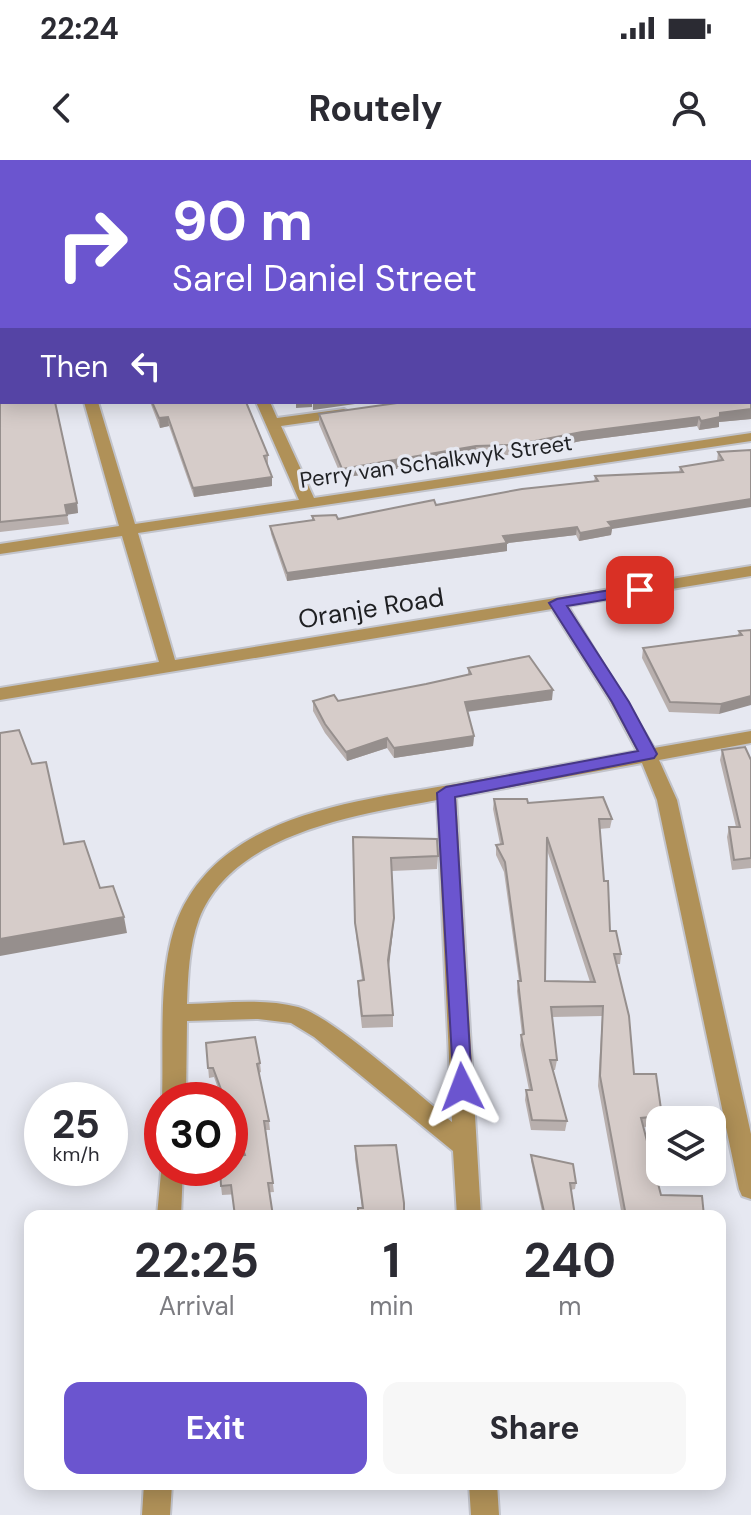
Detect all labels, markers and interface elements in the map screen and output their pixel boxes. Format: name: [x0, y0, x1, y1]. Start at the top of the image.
text: 22:24: [40, 9, 119, 48]
text: Routely: [309, 85, 442, 132]
icon: back: [40, 86, 84, 130]
icon: person: [667, 86, 711, 130]
text: 90 m: [172, 184, 313, 257]
icon: right: [40, 192, 144, 296]
text: Sarel Daniel Street: [172, 255, 477, 302]
icon: left: [124, 344, 168, 388]
text: Then: [40, 347, 108, 386]
street label: Perry van Schalkwyk Street: [298, 428, 574, 495]
pin: [606, 556, 674, 624]
icon: arrive: [618, 568, 662, 612]
street label: Oranje Road: [296, 580, 446, 636]
position arrow: [420, 1045, 504, 1129]
speed limit sign: 30: [144, 1082, 248, 1186]
text: 25: [52, 1098, 100, 1150]
map controls: [646, 1106, 726, 1186]
button: layers: [646, 1106, 726, 1186]
text: km/h: [52, 1141, 100, 1167]
text: 22:25: [134, 1229, 259, 1292]
text: 1: [383, 1229, 400, 1292]
text: 240: [524, 1229, 616, 1292]
text: Arrival: [159, 1289, 234, 1323]
text: min: [369, 1289, 414, 1323]
text: m: [558, 1289, 581, 1323]
button: Exit: [64, 1382, 367, 1474]
button: Share: [383, 1382, 686, 1474]

